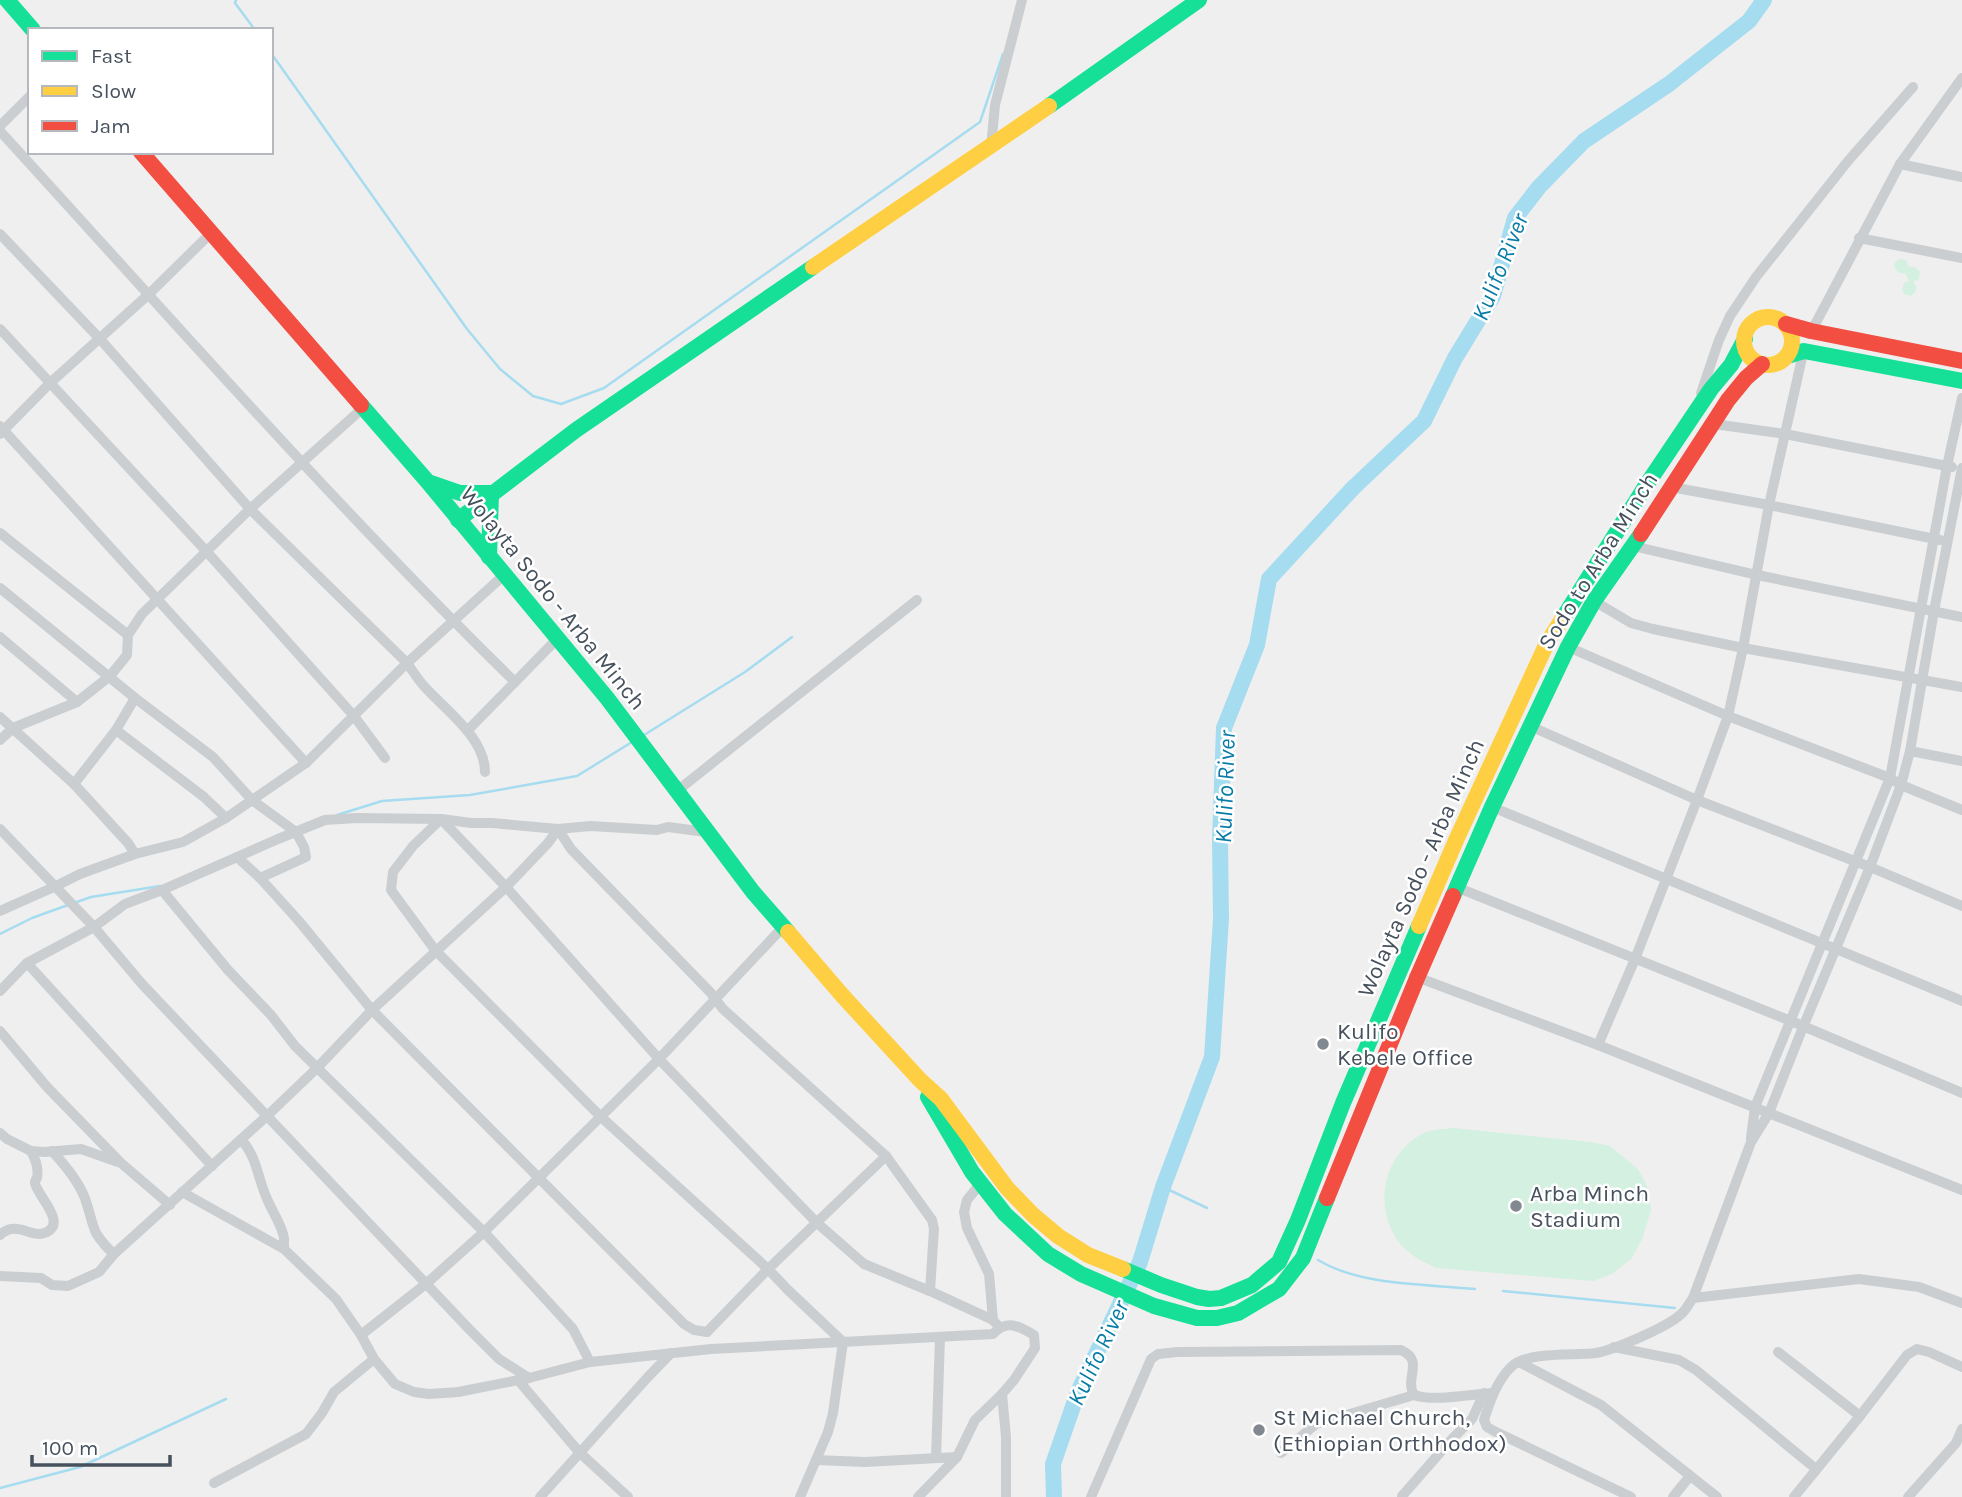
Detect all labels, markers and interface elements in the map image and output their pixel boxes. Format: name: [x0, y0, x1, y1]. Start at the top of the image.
legend: [28, 28, 273, 154]
text: Fast: [91, 44, 132, 68]
text: Slow: [91, 79, 136, 103]
text: Jam: [91, 114, 131, 138]
water label: Kulifo River: [1466, 209, 1534, 325]
street label: Sodo to Arba Minch: [1532, 467, 1664, 655]
street label: Wolayta Sodo - Arba Minch: [454, 481, 652, 715]
water label: Kulifo River: [1209, 729, 1241, 844]
street label: Wolayta Sodo - Arba Minch: [1352, 735, 1490, 1001]
place label: Kulifo Kebele Office: [1337, 1018, 1473, 1071]
marker: Kulifo Kebele Office: [1315, 1036, 1331, 1052]
place label: Arba Minch Stadium: [1530, 1180, 1649, 1233]
marker: Arba Minch Stadium: [1508, 1198, 1524, 1214]
water label: Kulifo River: [1061, 1295, 1135, 1410]
place label: St Michael Church, (Ethiopian Orthhodox): [1273, 1404, 1507, 1457]
marker: St Michael Church, (Ethiopian Orthhodox): [1251, 1422, 1267, 1438]
scale bar: [32, 1424, 170, 1468]
text: 100 m: [42, 1436, 99, 1460]

